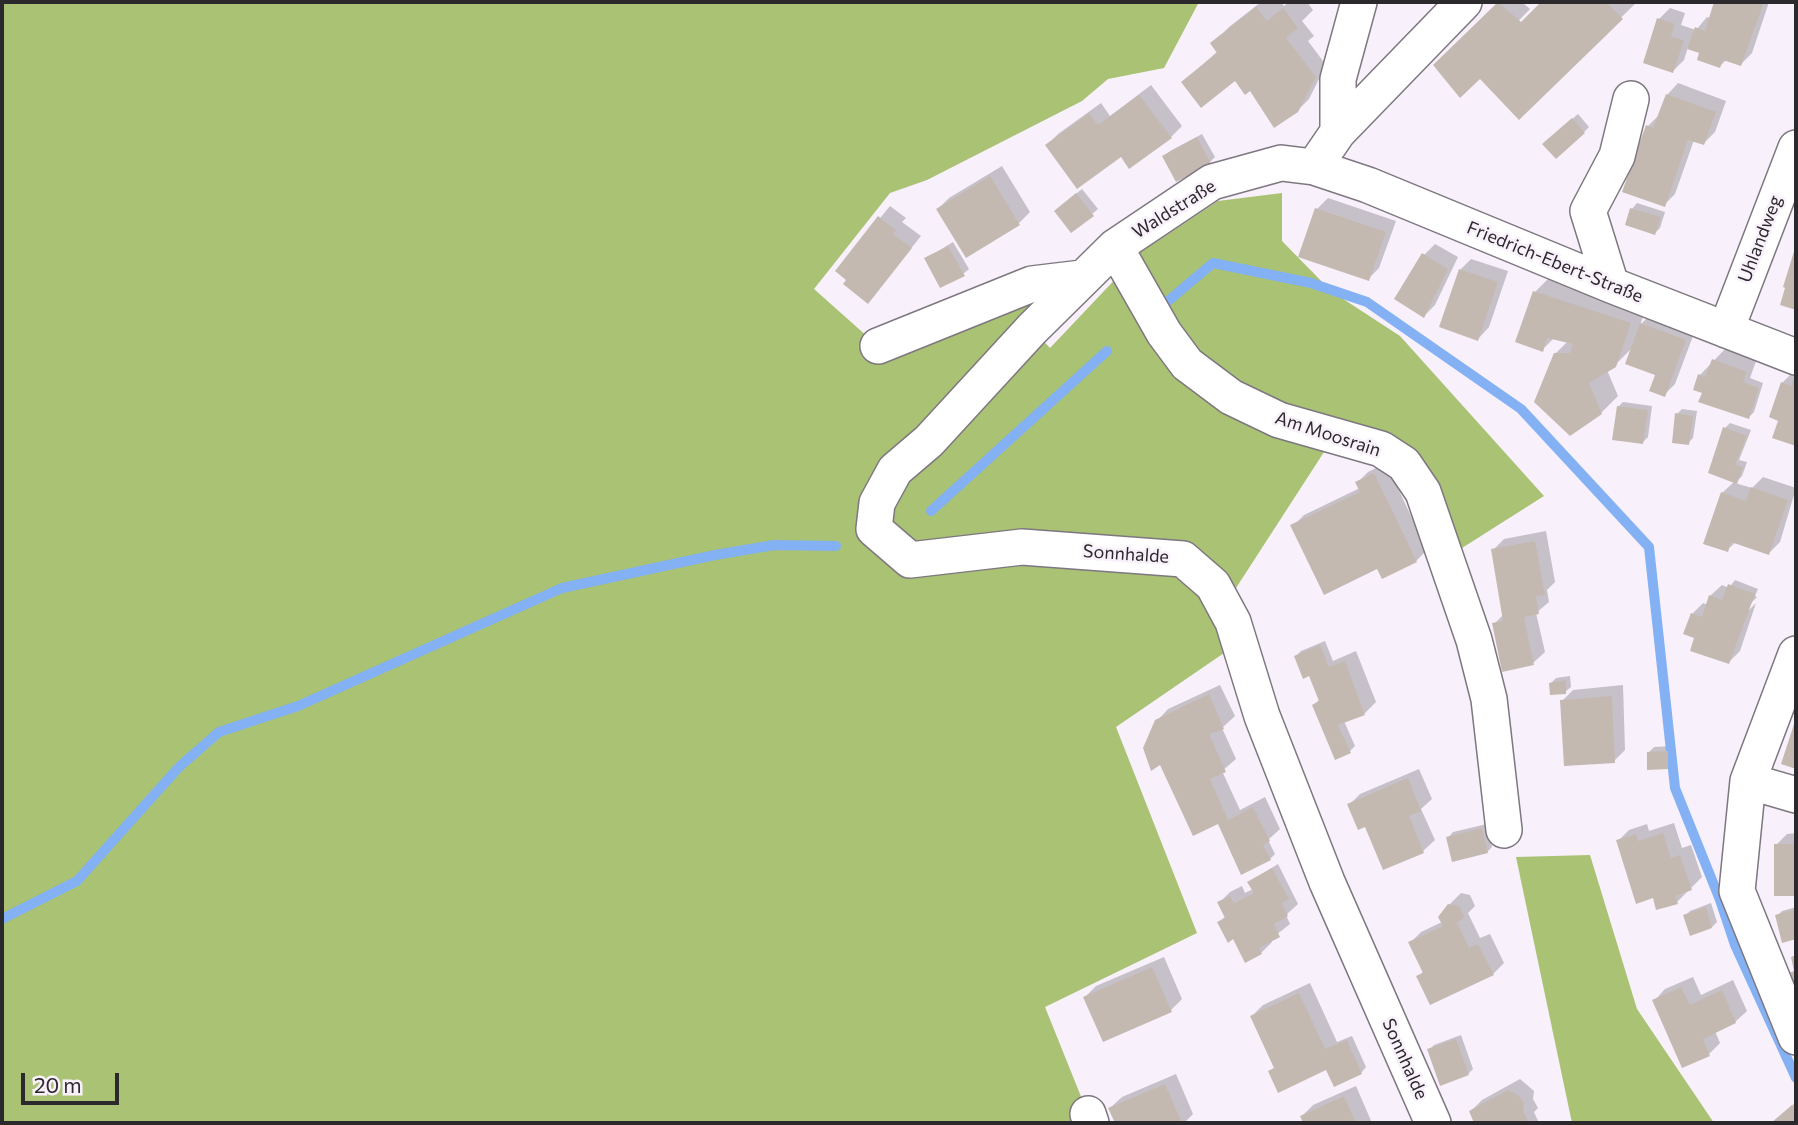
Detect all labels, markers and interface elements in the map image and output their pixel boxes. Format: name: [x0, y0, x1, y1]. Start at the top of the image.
street label: Waldstraße: [1128, 175, 1220, 243]
street label: Uhlandweg: [1734, 192, 1786, 286]
street label: Friedrich-Ebert-Straße: [1464, 217, 1646, 307]
street label: Am Moosrain: [1273, 407, 1383, 461]
street label: Sonnhalde: [1082, 540, 1170, 568]
street label: Sonnhalde: [1378, 1015, 1432, 1103]
scale bar: [24, 1058, 122, 1102]
text: 20 m: [34, 1072, 82, 1097]

